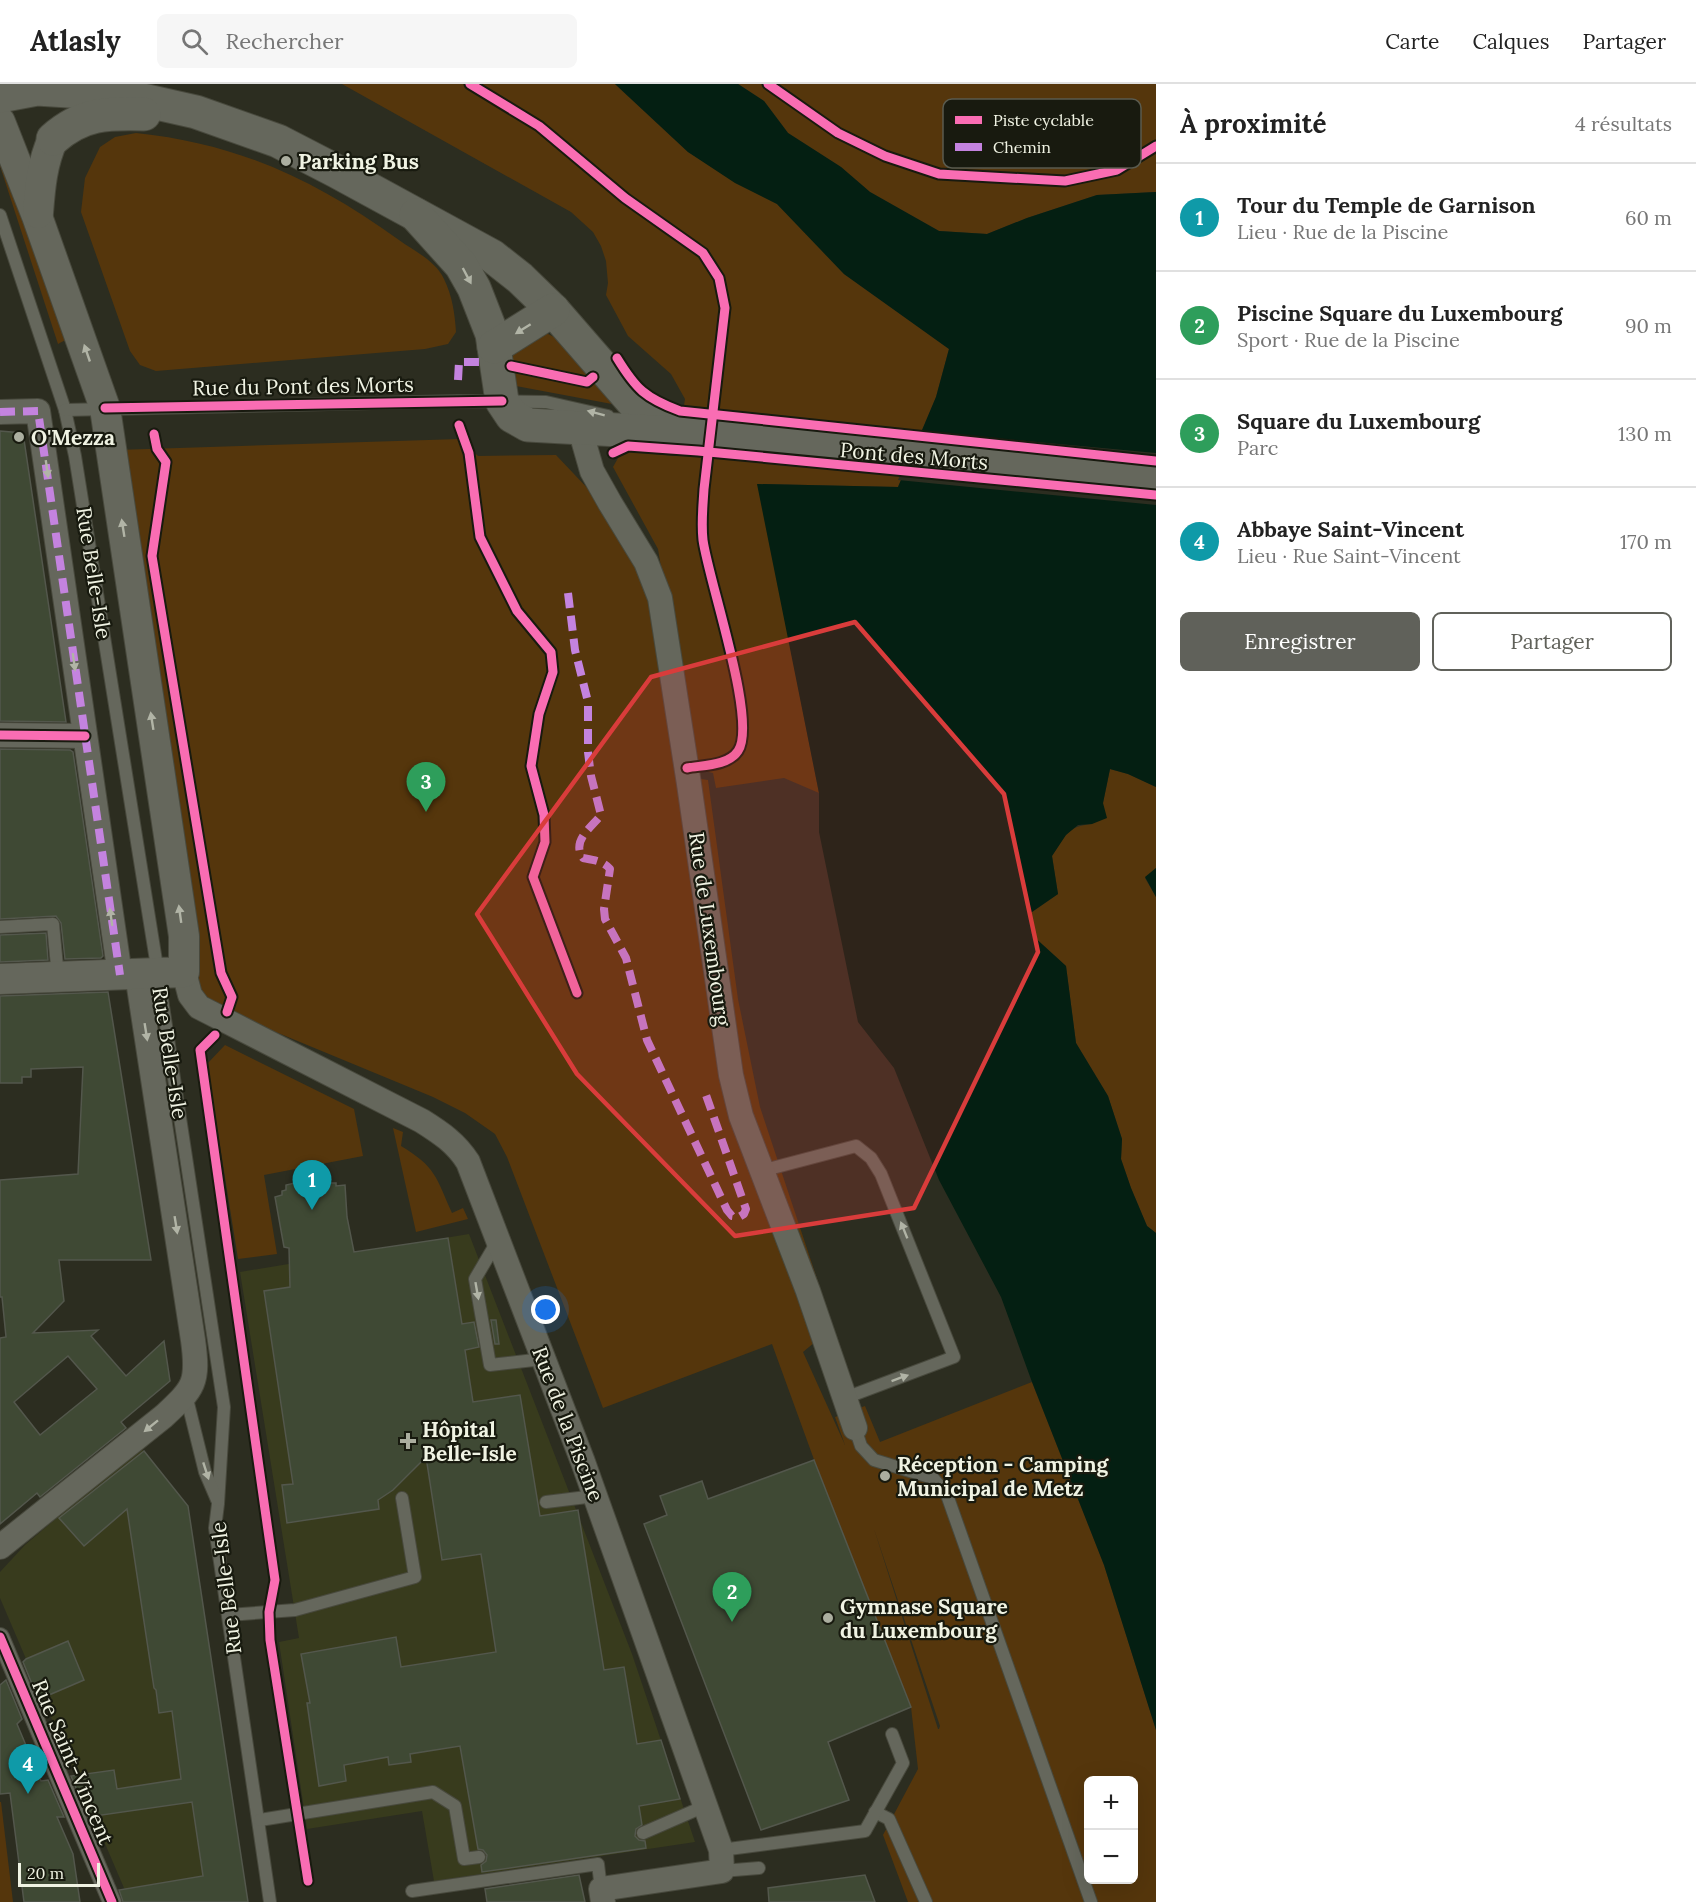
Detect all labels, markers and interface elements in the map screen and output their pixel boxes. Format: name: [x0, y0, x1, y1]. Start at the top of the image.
search box: [157, 14, 577, 68]
text: Atlasly: [30, 23, 121, 59]
icon: search: [178, 25, 211, 58]
text: Rechercher: [226, 27, 344, 55]
text: Carte: [1385, 28, 1439, 55]
text: Calques: [1472, 28, 1549, 55]
text: Partager: [1582, 28, 1666, 55]
legend: [943, 99, 1141, 168]
text: À proximité: [1180, 107, 1326, 140]
text: Piste cyclable: [993, 110, 1094, 130]
text: 4 résultats: [1575, 111, 1672, 136]
text: Chemin: [993, 137, 1051, 157]
place label: Parking Bus: [298, 148, 419, 175]
marker: Parking Bus: [279, 154, 293, 168]
text: Tour du Temple de Garnison: [1237, 191, 1536, 219]
text: 1: [1195, 205, 1204, 230]
text: 60 m: [1625, 205, 1672, 230]
text: Lieu · Rue de la Piscine: [1237, 219, 1448, 244]
one-way arrow: [462, 268, 472, 285]
text: Piscine Square du Luxembourg: [1237, 299, 1562, 327]
text: 2: [1194, 313, 1205, 338]
text: 90 m: [1625, 313, 1672, 338]
one-way arrow: [515, 323, 531, 334]
text: Sport · Rue de la Piscine: [1237, 327, 1460, 352]
one-way arrow: [81, 344, 91, 362]
street label: Rue du Pont des Morts: [192, 371, 414, 401]
text: Square du Luxembourg: [1237, 407, 1480, 435]
one-way arrow: [587, 408, 605, 417]
text: 3: [1194, 421, 1205, 446]
text: 130 m: [1618, 421, 1672, 446]
place label: O'Mezza: [31, 424, 115, 451]
marker: O'Mezza: [12, 430, 26, 444]
text: Parc: [1237, 435, 1278, 460]
street label: Pont des Morts: [839, 436, 989, 476]
one-way arrow: [42, 459, 51, 478]
street label: Rue Belle-Isle: [70, 505, 118, 641]
text: Abbaye Saint-Vincent: [1237, 515, 1464, 543]
one-way arrow: [118, 519, 127, 538]
text: 4: [1194, 529, 1205, 554]
text: 170 m: [1620, 529, 1672, 554]
text: Lieu · Rue Saint-Vincent: [1237, 543, 1461, 568]
button: Enregistrer: [1180, 612, 1420, 671]
button: Partager: [1432, 612, 1672, 671]
one-way arrow: [70, 652, 79, 671]
one-way arrow: [147, 711, 156, 730]
pin: 3: [406, 762, 446, 812]
street label: Rue de Luxembourg: [683, 830, 737, 1028]
one-way arrow: [176, 904, 185, 923]
one-way arrow: [107, 907, 116, 926]
street label: Rue Belle-Isle: [146, 985, 194, 1121]
one-way arrow: [142, 1022, 151, 1041]
pin: 1: [292, 1160, 332, 1210]
one-way arrow: [171, 1215, 180, 1234]
one-way arrow: [899, 1221, 908, 1239]
one-way arrow: [473, 1282, 482, 1301]
your location: [531, 1295, 560, 1324]
street label: Rue de la Piscine: [526, 1343, 610, 1505]
one-way arrow: [891, 1372, 909, 1382]
place label: Hôpital Belle-Isle: [422, 1416, 517, 1467]
one-way arrow: [143, 1420, 159, 1433]
marker: Hôpital Belle-Isle: [399, 1432, 417, 1450]
place label: Réception - Camping Municipal de Metz: [897, 1451, 1110, 1502]
one-way arrow: [201, 1462, 211, 1480]
marker: Réception - Camping Municipal de Metz: [878, 1469, 892, 1483]
street label: Rue Belle-Isle: [204, 1520, 248, 1656]
pin: 2: [712, 1572, 752, 1622]
place label: Gymnase Square du Luxembourg: [840, 1593, 1008, 1644]
marker: Gymnase Square du Luxembourg: [821, 1611, 835, 1625]
street label: Rue Saint-Vincent: [26, 1675, 120, 1849]
pin: 4: [9, 1744, 48, 1794]
map controls: [1084, 1776, 1138, 1884]
button: +: [1084, 1776, 1138, 1830]
button: −: [1084, 1830, 1138, 1884]
scale bar: [18, 1860, 100, 1888]
text: 20 m: [27, 1863, 64, 1883]

